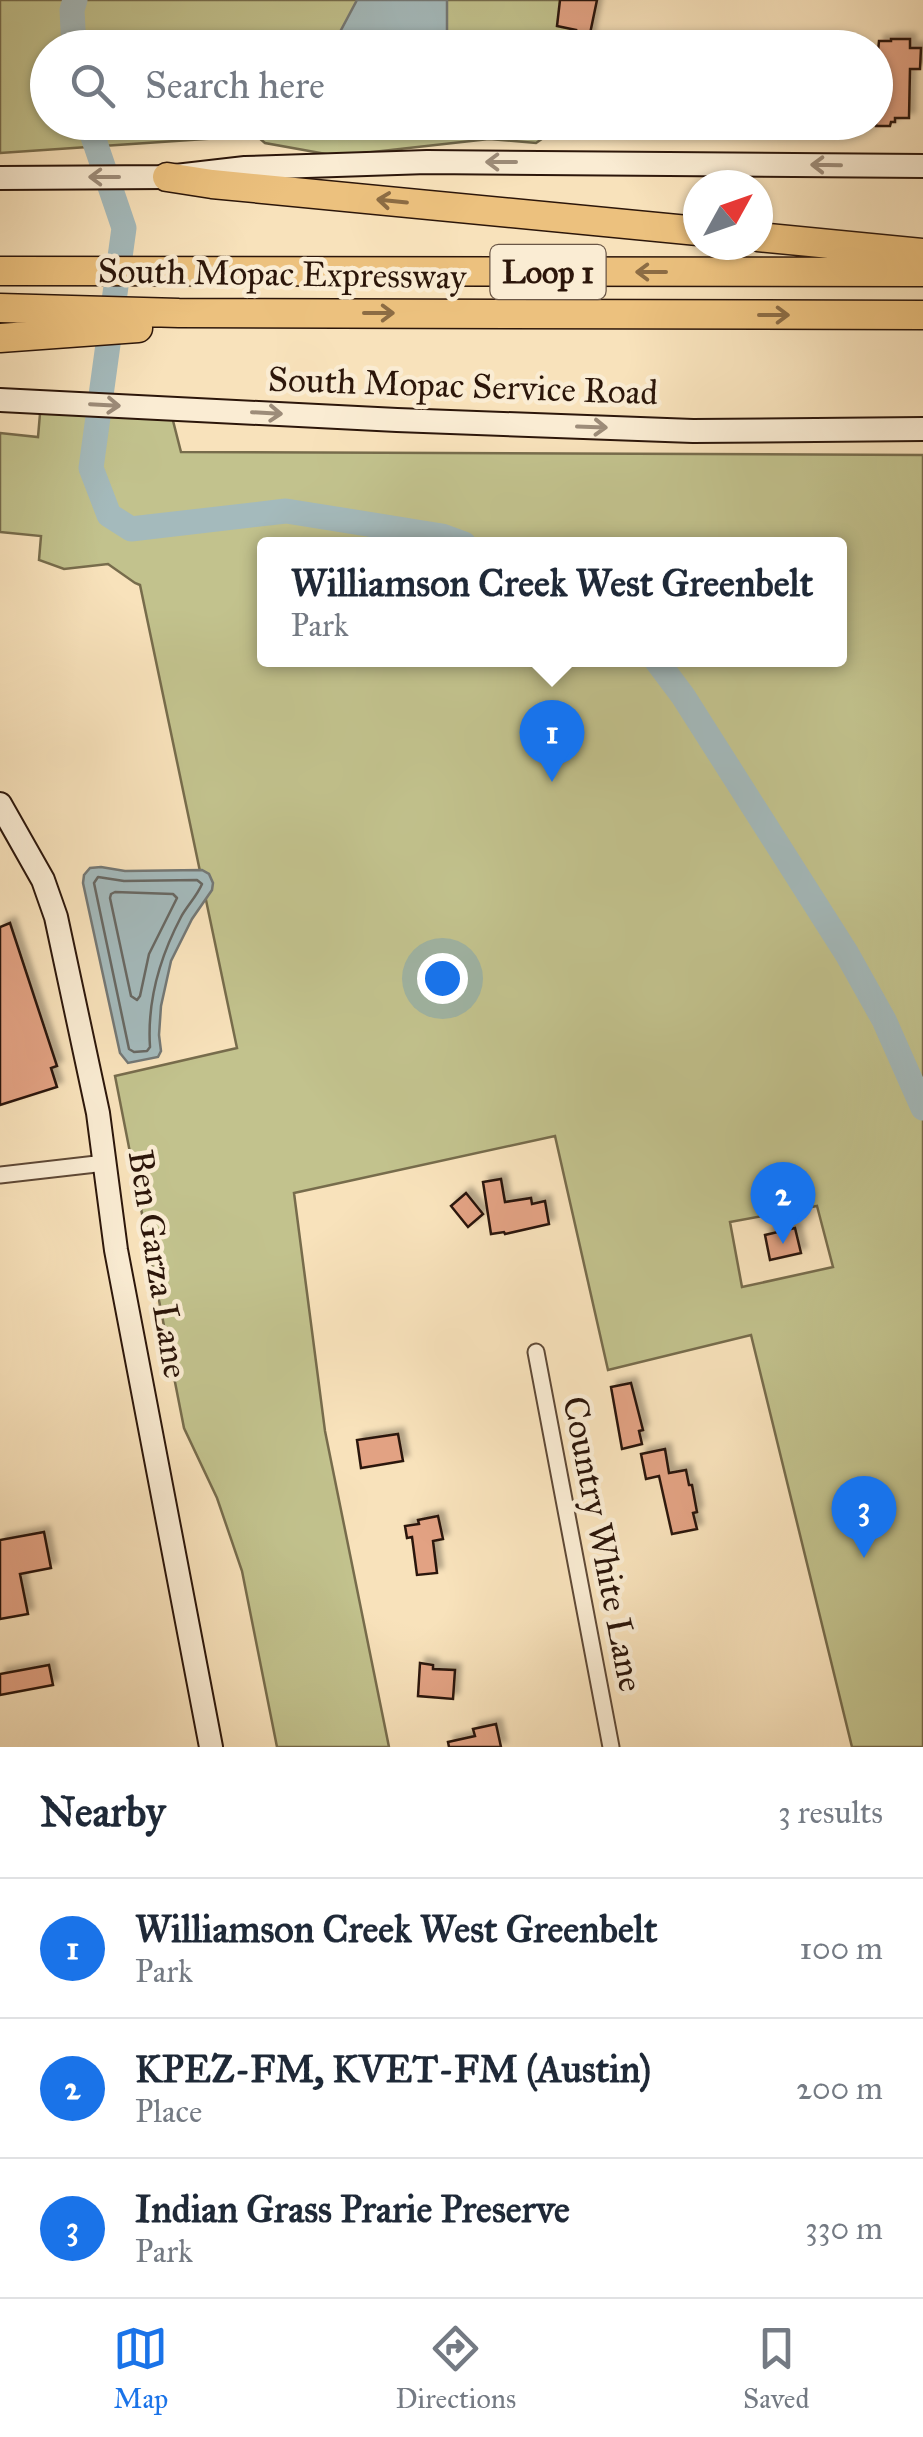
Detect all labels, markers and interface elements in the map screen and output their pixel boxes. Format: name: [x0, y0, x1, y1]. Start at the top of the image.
search box: [30, 30, 893, 140]
icon: search: [65, 58, 120, 113]
text: Search here: [145, 62, 325, 108]
one-way arrow: [485, 152, 518, 172]
one-way arrow: [810, 156, 842, 174]
one-way arrow: [89, 168, 122, 186]
north arrow: [683, 170, 773, 260]
one-way arrow: [376, 191, 409, 210]
road number: Loop 1: [490, 245, 606, 299]
street label: South Mopac Expressway: [97, 249, 467, 299]
one-way arrow: [635, 262, 668, 282]
one-way arrow: [362, 304, 394, 322]
one-way arrow: [756, 306, 789, 324]
street label: South Mopac Service Road: [267, 358, 659, 414]
one-way arrow: [89, 396, 121, 415]
one-way arrow: [250, 404, 282, 423]
one-way arrow: [575, 418, 607, 437]
popup: [257, 537, 847, 667]
text: Williamson Creek West Greenbelt: [291, 560, 813, 606]
text: Park: [291, 606, 349, 645]
pin: 1: [520, 700, 584, 782]
your location: [417, 953, 468, 1004]
street label: Ben Garza Lane: [119, 1147, 197, 1381]
pin: 2: [750, 1162, 816, 1244]
street label: Country White Lane: [553, 1393, 653, 1695]
pin: 3: [832, 1476, 896, 1558]
text: Nearby: [40, 1786, 165, 1838]
text: 3 results: [778, 1793, 883, 1832]
text: Williamson Creek West Greenbelt: [135, 1906, 657, 1952]
text: 1: [66, 1929, 79, 1968]
text: 100 m: [799, 1929, 883, 1968]
text: Park: [135, 1952, 193, 1991]
text: KPEZ-FM, KVET-FM (Austin): [135, 2046, 651, 2092]
text: 2: [65, 2069, 80, 2108]
text: 200 m: [796, 2069, 883, 2108]
text: Place: [135, 2092, 202, 2131]
text: Indian Grass Prarie Preserve: [135, 2186, 570, 2232]
text: 3: [66, 2209, 79, 2248]
text: 330 m: [805, 2209, 883, 2248]
text: Park: [135, 2232, 193, 2271]
tab: Map: [113, 2321, 168, 2416]
tab: Directions: [395, 2321, 516, 2416]
tab: Saved: [743, 2321, 810, 2416]

